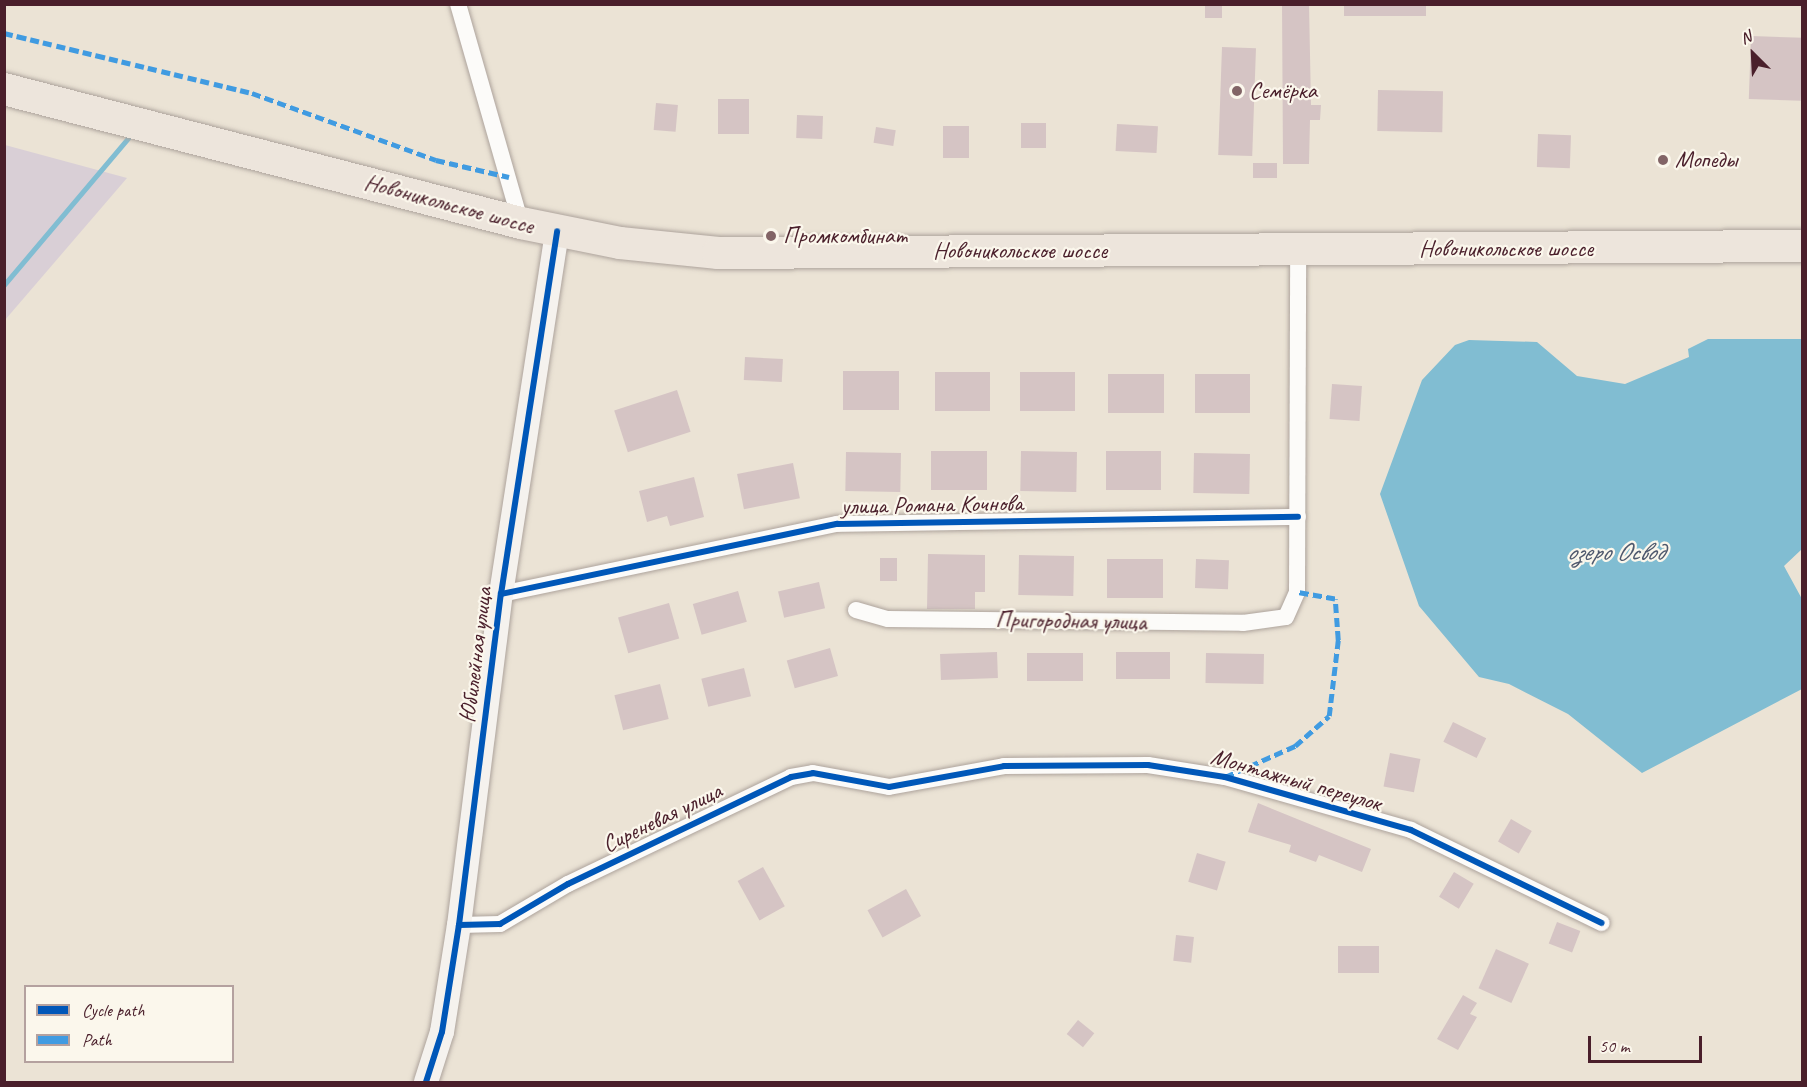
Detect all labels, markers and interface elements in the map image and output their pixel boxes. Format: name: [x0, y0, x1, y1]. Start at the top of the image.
north arrow: [1723, 24, 1783, 84]
text: N: [1737, 26, 1754, 49]
place label: Семёрка: [1249, 77, 1317, 105]
marker: Семёрка: [1230, 84, 1244, 98]
place label: Мопеды: [1675, 146, 1737, 174]
marker: Мопеды: [1656, 153, 1670, 167]
street label: Новоникольское шоссе: [361, 167, 537, 241]
place label: Промкомбинат: [783, 222, 906, 250]
marker: Промкомбинат: [764, 229, 778, 243]
street label: Новоникольское шоссе: [1418, 235, 1594, 263]
street label: Новоникольское шоссе: [932, 237, 1108, 265]
street label: улица Романа Кочнова: [841, 489, 1023, 521]
water label: озеро Освод: [1566, 536, 1664, 568]
street label: Юбилейная улица: [453, 584, 499, 726]
street label: Пригородная улица: [994, 605, 1148, 637]
street label: Монтажный переулок: [1208, 742, 1384, 818]
street label: Сиреневая улица: [597, 776, 727, 860]
legend: [24, 985, 234, 1063]
text: Cycle path: [82, 999, 144, 1021]
scale bar: [1591, 1024, 1705, 1062]
text: Path: [82, 1029, 112, 1051]
text: 50 m: [1599, 1035, 1630, 1057]

